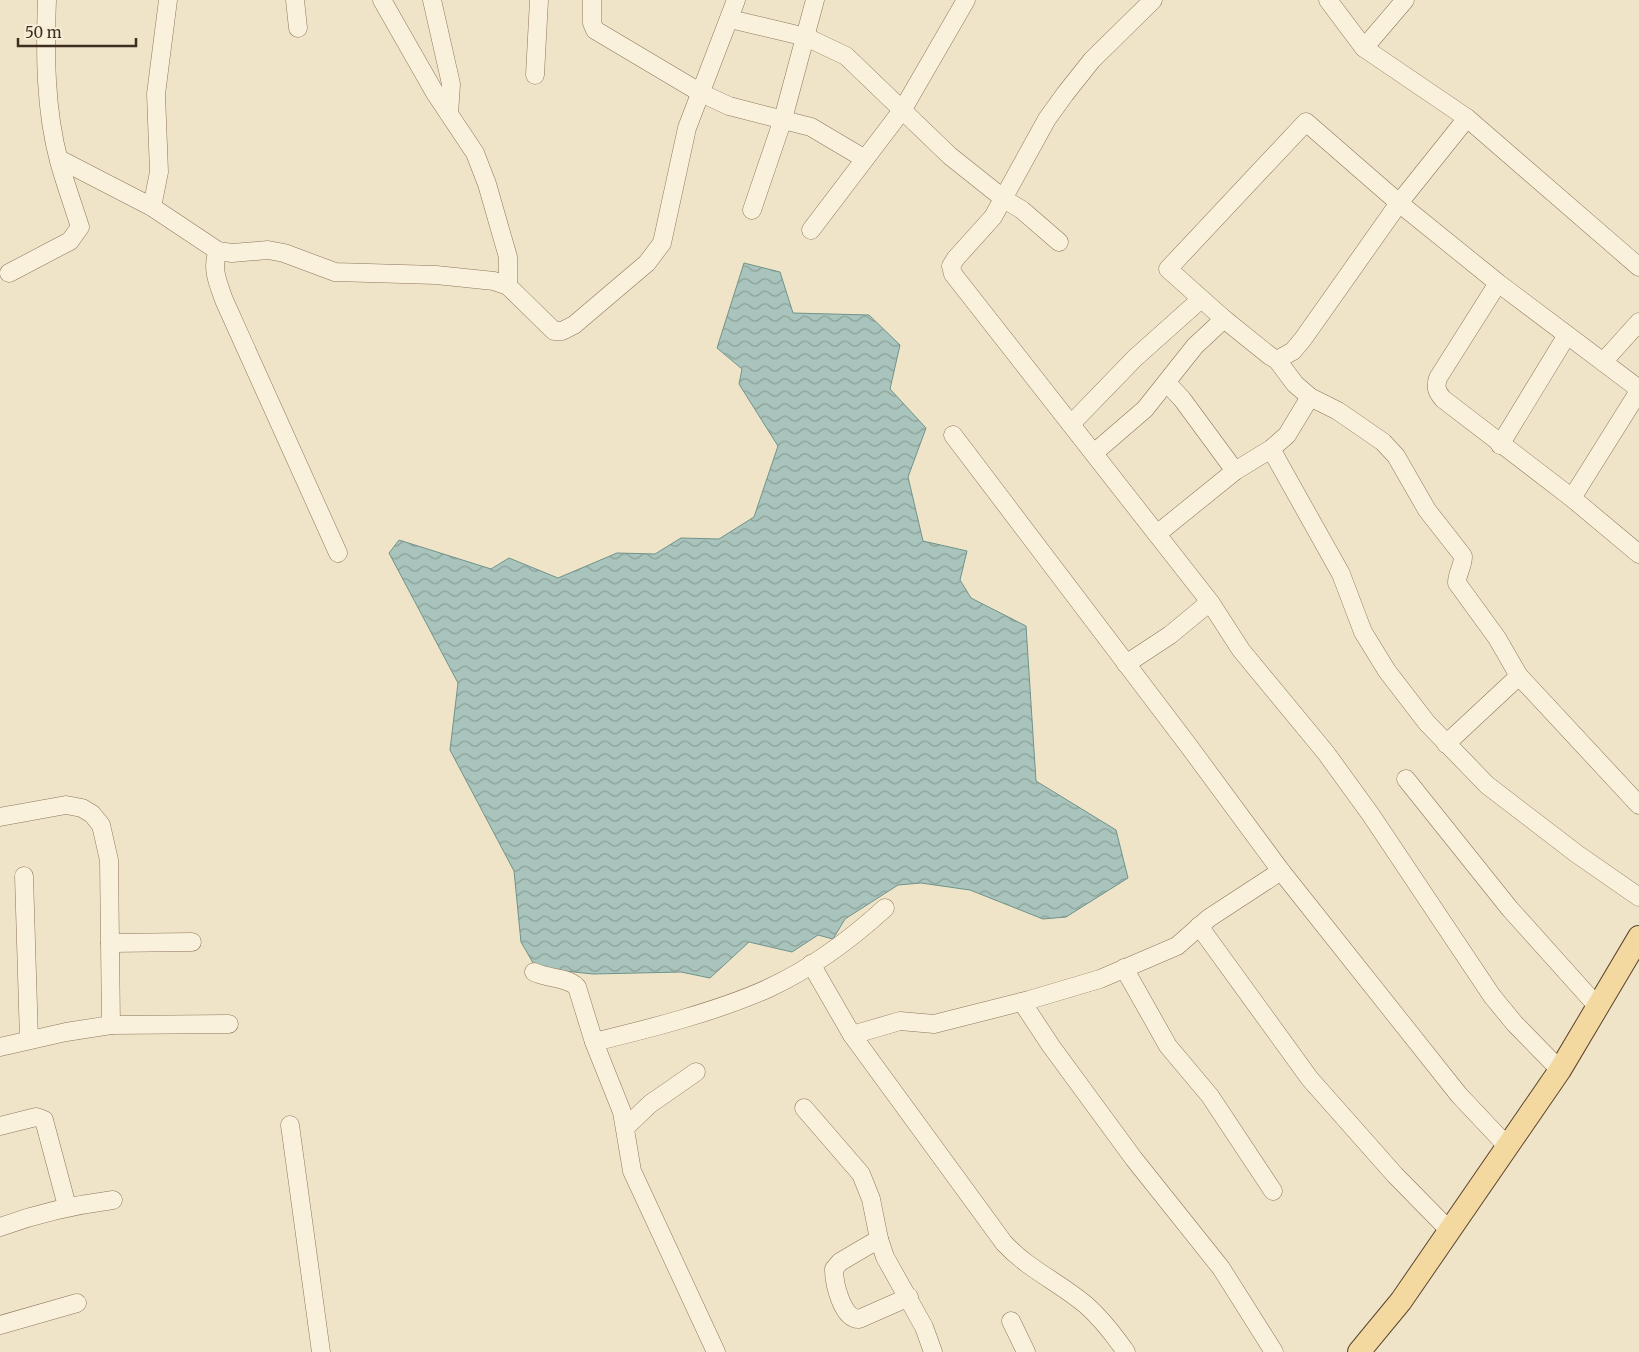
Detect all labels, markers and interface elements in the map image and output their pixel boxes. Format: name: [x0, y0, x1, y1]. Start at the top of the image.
scale bar: [18, 15, 135, 47]
text: 50 m: [25, 23, 62, 42]

